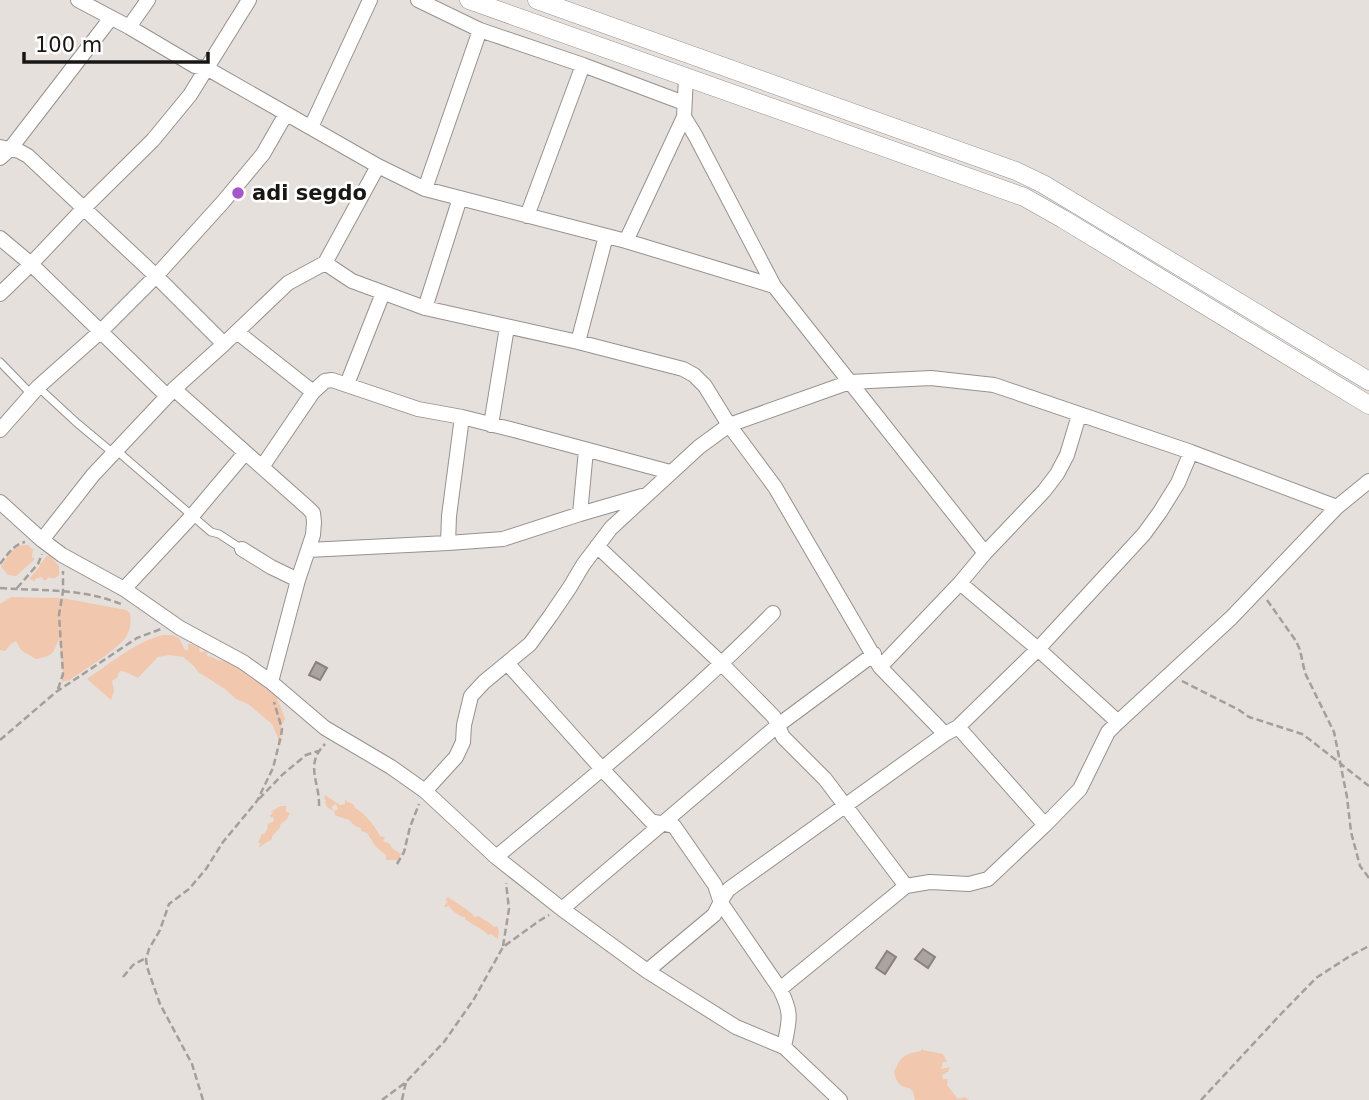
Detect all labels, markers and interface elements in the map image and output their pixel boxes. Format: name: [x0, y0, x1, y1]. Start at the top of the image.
scale bar: [24, 21, 208, 65]
text: 100 m: [35, 33, 102, 57]
place label: adi segdo: [252, 181, 367, 205]
marker: adi segdo: [230, 185, 246, 201]

